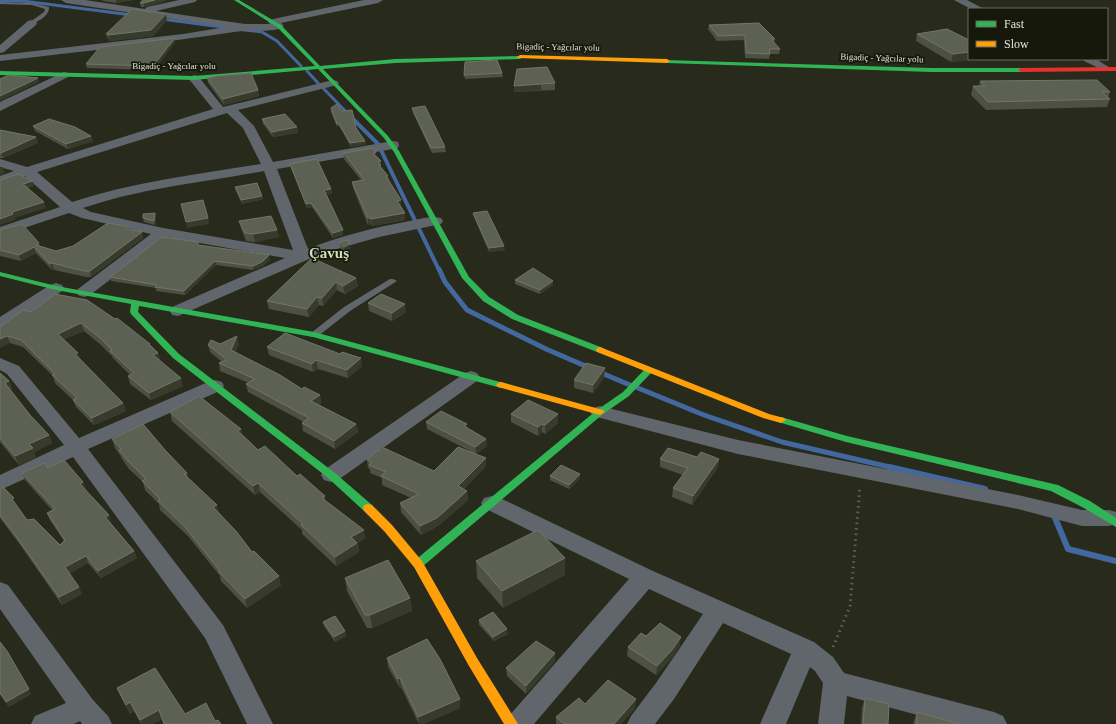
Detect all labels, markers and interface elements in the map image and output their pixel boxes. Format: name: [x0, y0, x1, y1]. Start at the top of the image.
legend: [968, 8, 1108, 60]
text: Fast: [1004, 17, 1025, 31]
text: Slow: [1004, 37, 1029, 51]
street label: Bigadiç - Yağcılar yolu: [516, 41, 600, 53]
street label: Bigadiç - Yağcılar yolu: [840, 52, 924, 64]
street label: Bigadiç - Yağcılar yolu: [132, 61, 216, 71]
district label: Çavuş: [309, 245, 349, 261]

